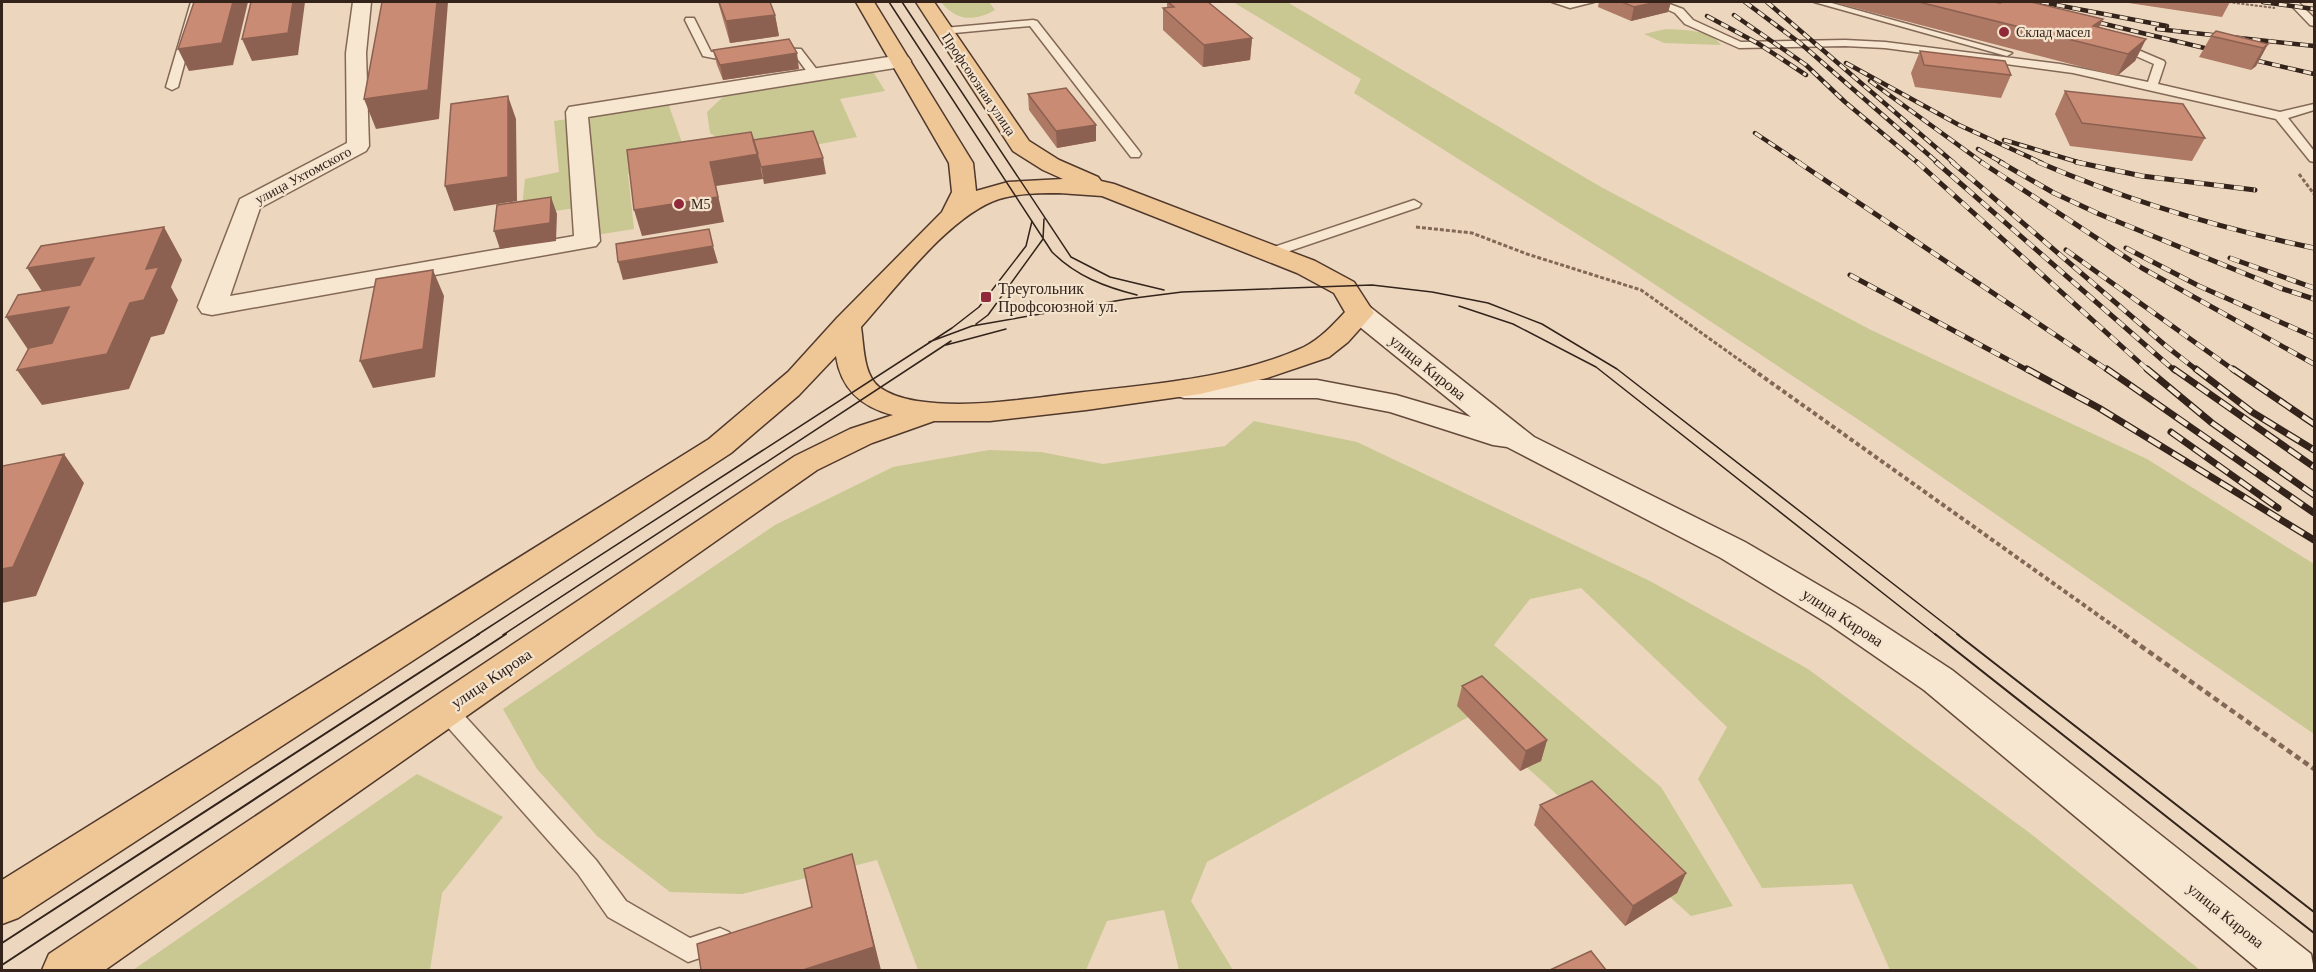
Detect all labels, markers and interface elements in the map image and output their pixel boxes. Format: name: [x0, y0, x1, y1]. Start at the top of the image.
marker: Склад масел: [1997, 25, 2011, 39]
place label: Склад масел: [2016, 25, 2091, 40]
street label: Профсоюзная улица: [939, 30, 1019, 139]
street label: улица Ухтомского: [253, 144, 354, 207]
marker: М5: [672, 197, 686, 211]
place label: М5: [691, 197, 710, 212]
place label: Треугольник Профсоюзной ул.: [998, 280, 1118, 316]
marker: Треугольник Профсоюзной ул.: [979, 290, 993, 304]
street label: улица Кирова: [1385, 331, 1469, 404]
street label: улица Кирова: [1798, 585, 1886, 651]
street label: улица Кирова: [448, 645, 535, 712]
street label: улица Кирова: [2183, 879, 2267, 952]

